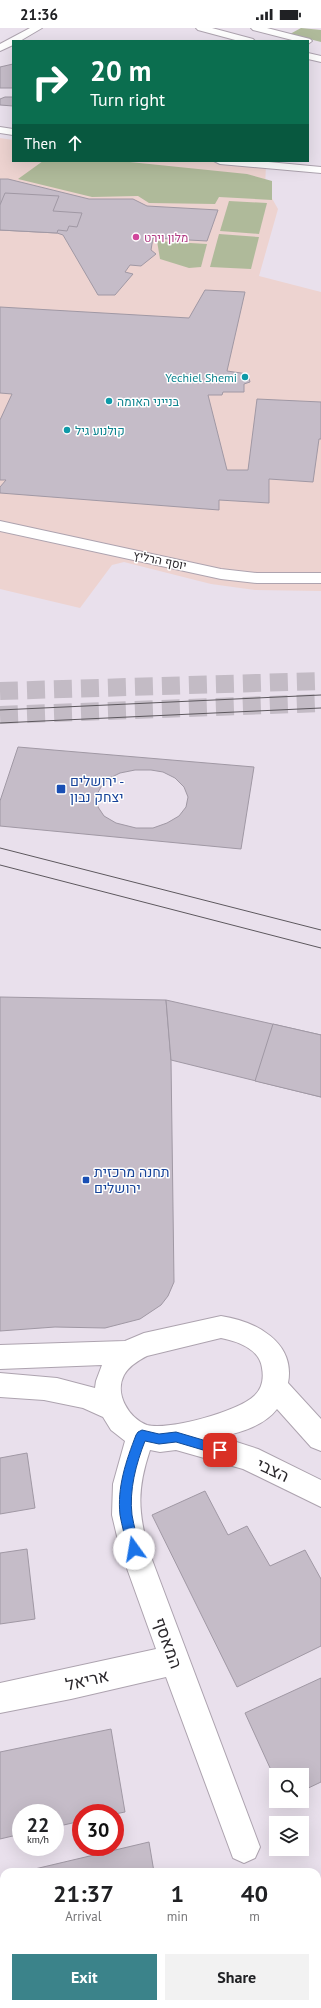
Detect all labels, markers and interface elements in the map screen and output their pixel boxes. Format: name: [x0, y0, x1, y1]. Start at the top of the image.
text: 21:36: [20, 5, 58, 24]
text: 20 m: [90, 52, 151, 89]
icon: right: [24, 56, 76, 108]
text: Turn right: [90, 88, 165, 111]
icon: ahead: [64, 132, 86, 154]
text: Then: [24, 134, 56, 153]
place label: מלון וירט: [144, 230, 188, 245]
marker: מלון וירט: [131, 232, 141, 242]
place label: Yechiel Shemi: [165, 370, 237, 385]
marker: Yechiel Shemi: [240, 372, 250, 382]
place label: בנייני האומה: [117, 394, 180, 409]
marker: בנייני האומה: [104, 396, 114, 406]
place label: קולנוע גיל: [75, 423, 125, 438]
marker: קולנוע גיל: [62, 425, 72, 435]
street label: יוסף הרליץ: [132, 547, 188, 573]
place label: ירושלים - יצחק נבון: [70, 772, 124, 806]
marker: ירושלים - יצחק נבון: [55, 783, 67, 795]
place label: תחנה מרכזית ירושלים: [94, 1163, 169, 1197]
marker: תחנה מרכזית ירושלים: [81, 1175, 91, 1185]
pin: [203, 1433, 237, 1467]
icon: arrive: [209, 1439, 231, 1461]
street label: הצבי: [253, 1453, 293, 1487]
position arrow: [113, 1528, 155, 1570]
street label: המאסף: [149, 1615, 187, 1671]
street label: אריאל: [63, 1664, 111, 1696]
map controls: [269, 1768, 309, 1856]
button: search: [269, 1768, 309, 1808]
speed limit sign: 30: [72, 1804, 124, 1856]
text: 22: [27, 1812, 49, 1838]
button: layers: [269, 1816, 309, 1856]
text: km/h: [27, 1833, 49, 1846]
text: 21:37: [53, 1878, 114, 1909]
text: 1: [171, 1878, 184, 1909]
text: 40: [241, 1878, 268, 1909]
text: Arrival: [65, 1908, 102, 1925]
text: min: [167, 1908, 188, 1925]
text: m: [249, 1908, 260, 1925]
button: Exit: [12, 1954, 157, 2000]
button: Share: [165, 1954, 309, 2000]

